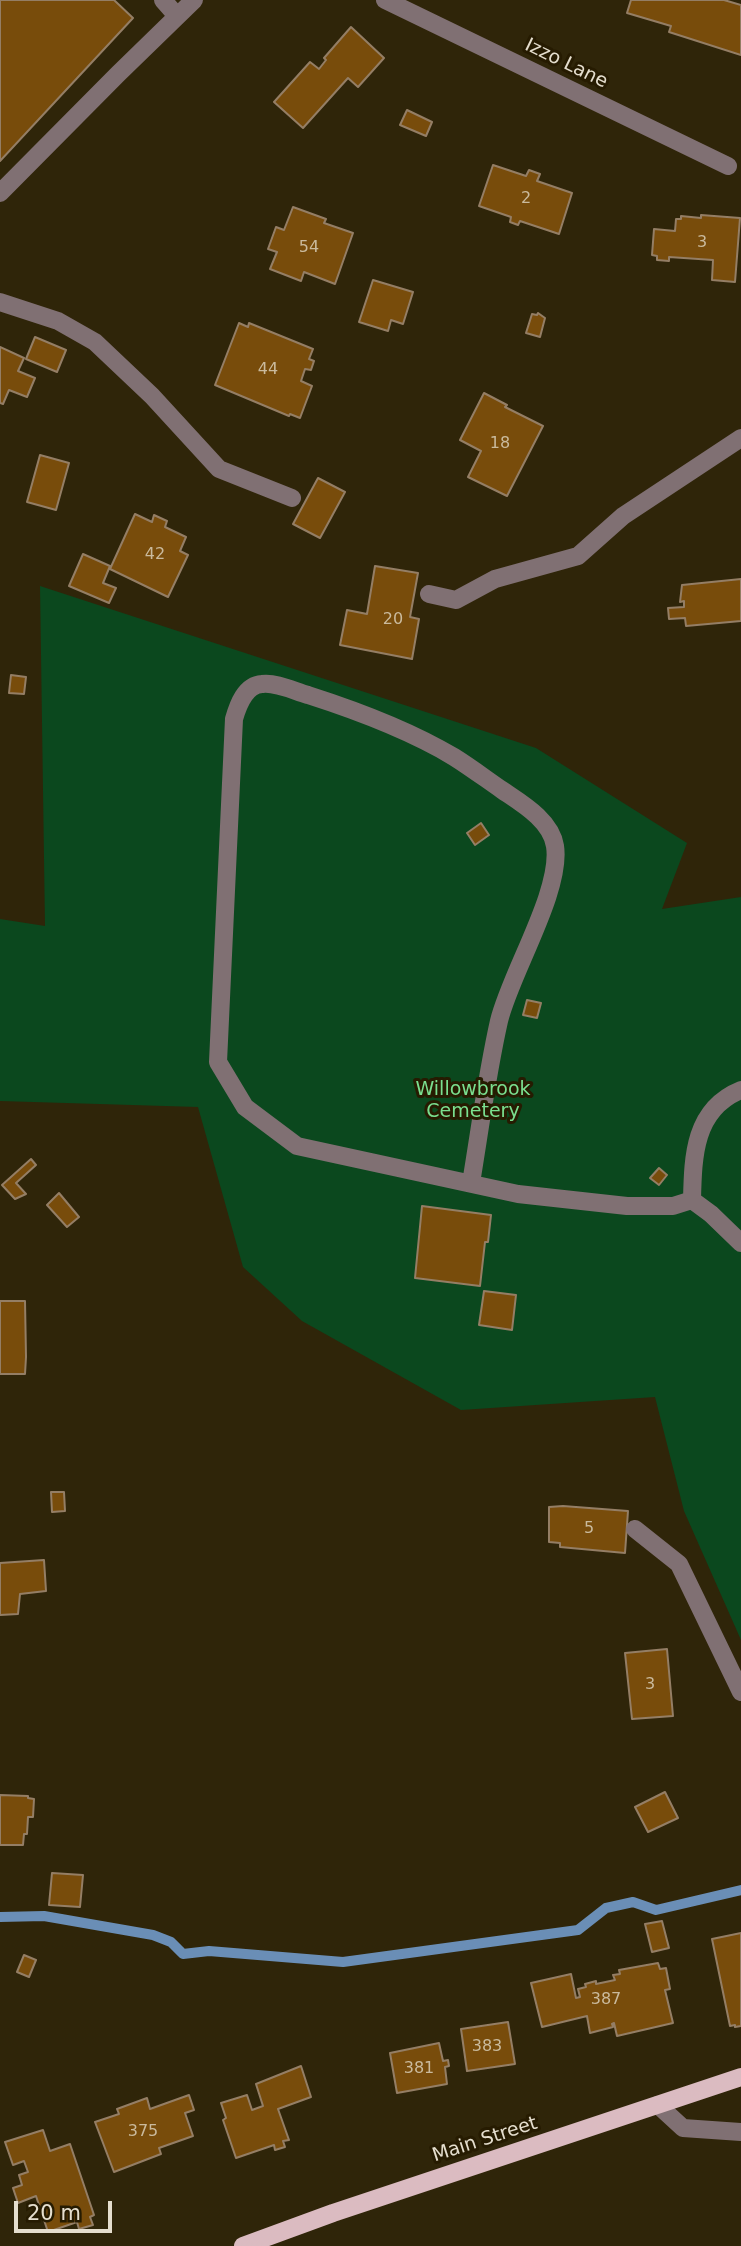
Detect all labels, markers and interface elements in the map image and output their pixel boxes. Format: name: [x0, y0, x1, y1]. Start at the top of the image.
street label: Izzo Lane: [521, 34, 611, 94]
house number: 2: [521, 189, 531, 209]
house number: 3: [697, 233, 707, 253]
house number: 54: [299, 238, 319, 258]
house number: 44: [258, 360, 278, 380]
house number: 18: [490, 434, 510, 454]
house number: 42: [145, 545, 165, 565]
house number: 20: [383, 610, 403, 630]
park label: Willowbrook Cemetery: [415, 1079, 531, 1123]
house number: 5: [584, 1519, 594, 1539]
house number: 3: [645, 1675, 655, 1695]
house number: 387: [591, 1990, 621, 2010]
house number: 383: [472, 2037, 502, 2057]
house number: 381: [404, 2059, 434, 2079]
street label: Main Street: [430, 2112, 540, 2168]
house number: 375: [128, 2122, 158, 2142]
scale bar: [18, 2186, 116, 2230]
text: 20 m: [27, 2201, 81, 2225]

